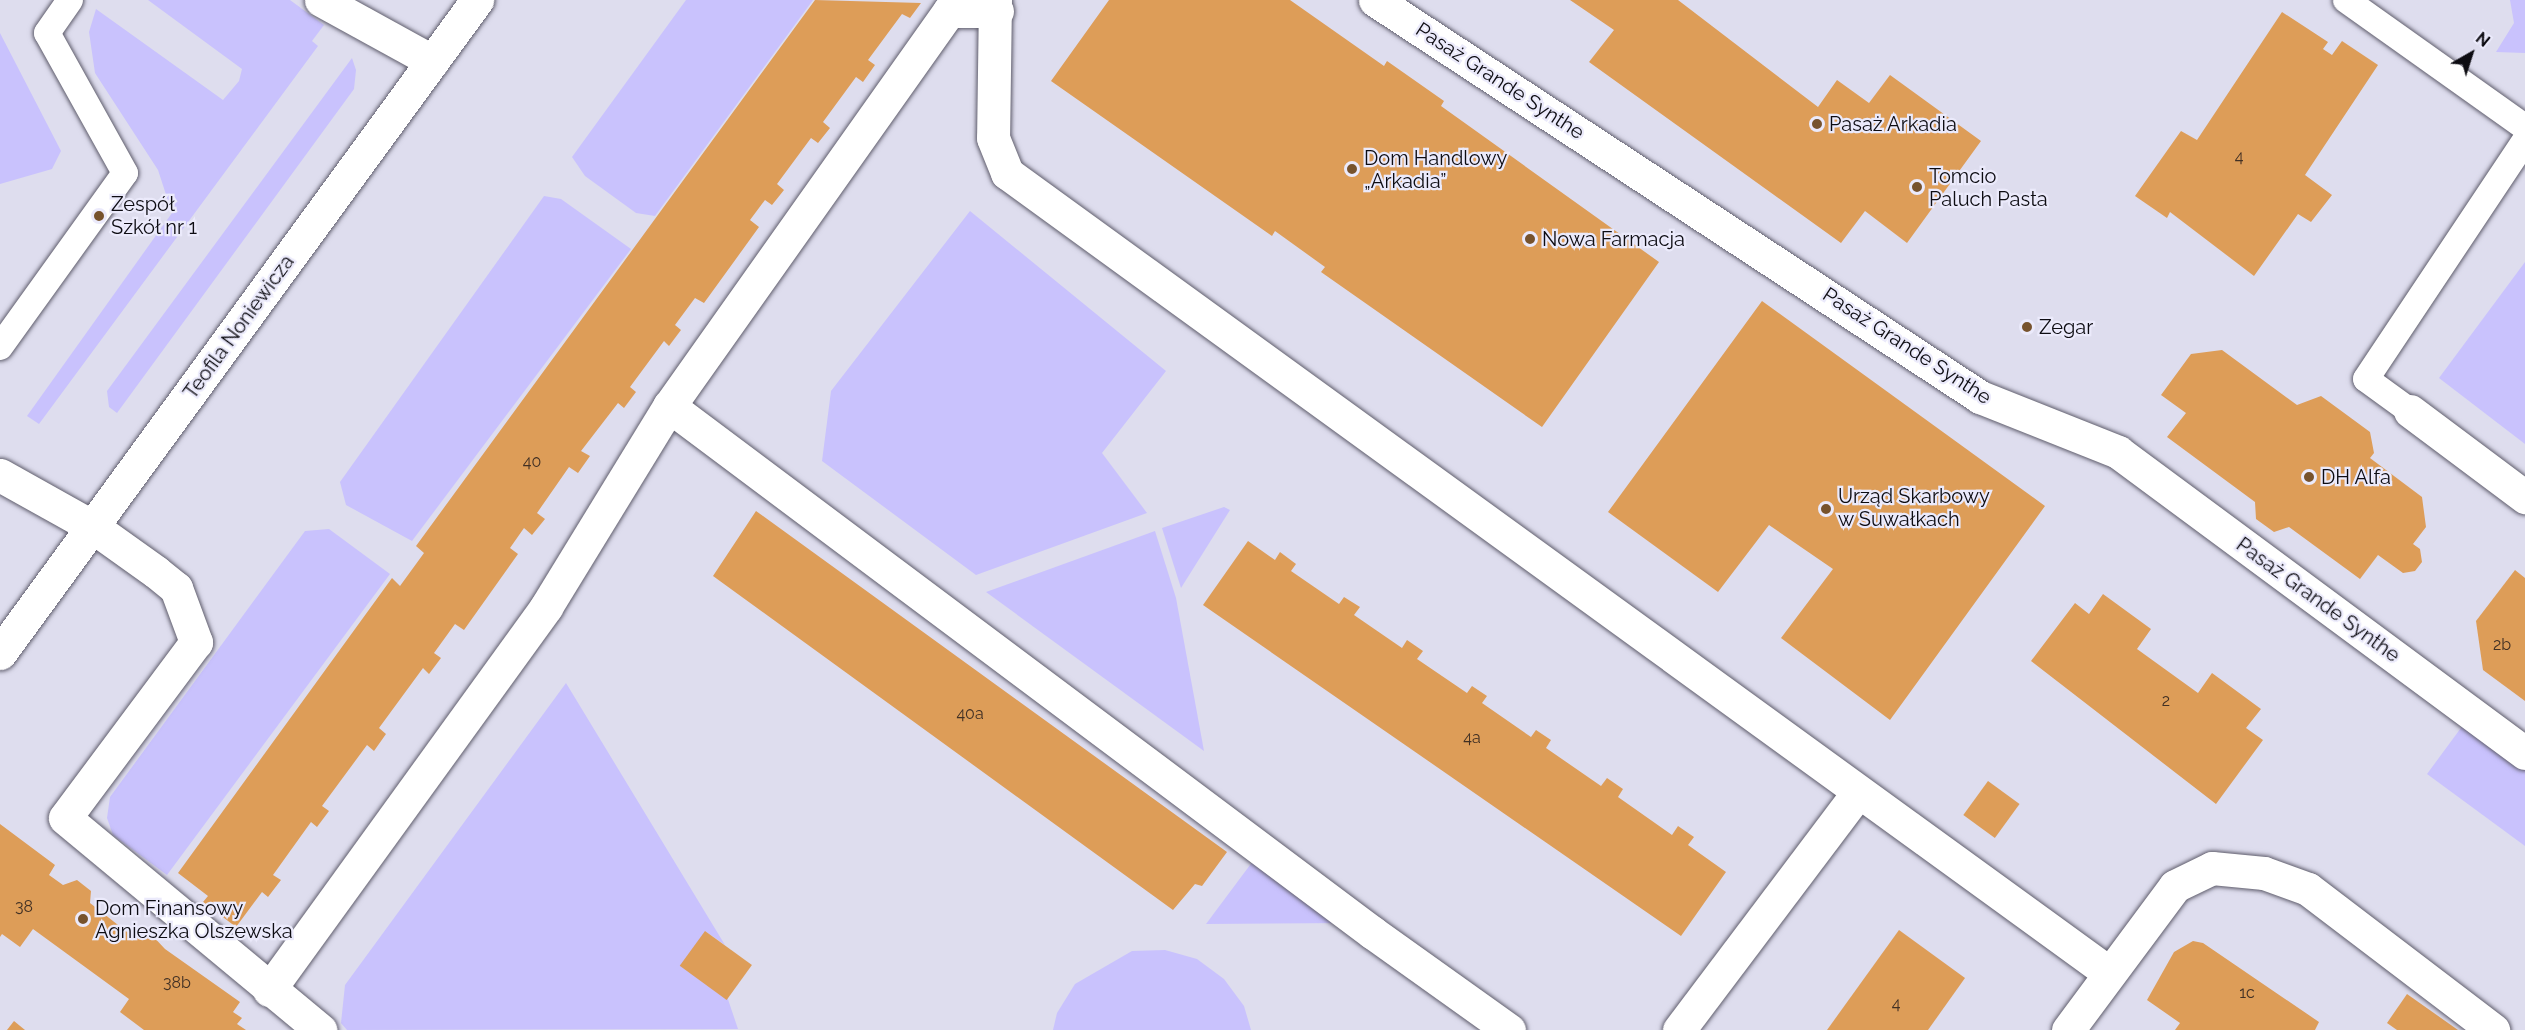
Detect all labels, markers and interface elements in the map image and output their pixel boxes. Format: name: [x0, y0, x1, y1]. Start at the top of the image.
street label: Pasaż Grande Synthe: [1411, 18, 1589, 144]
north arrow: [2441, 24, 2501, 84]
text: N: [2472, 28, 2493, 51]
place label: Pasaż Arkadia: [1829, 112, 1957, 136]
marker: Pasaż Arkadia: [1810, 117, 1824, 131]
place label: Dom Handlowy „Arkadia”: [1364, 146, 1507, 193]
house number: 4: [2235, 147, 2243, 167]
marker: Dom Handlowy „Arkadia”: [1345, 162, 1359, 176]
place label: Tomcio Paluch Pasta: [1929, 164, 2048, 211]
marker: Tomcio Paluch Pasta: [1910, 180, 1924, 194]
place label: Zespół Szkół nr 1: [111, 192, 198, 239]
marker: Zespół Szkół nr 1: [92, 209, 106, 223]
place label: Nowa Farmacja: [1542, 227, 1685, 251]
marker: Nowa Farmacja: [1523, 232, 1537, 246]
street label: Teofila Noniewicza: [179, 250, 299, 404]
street label: Pasaż Grande Synthe: [1818, 283, 1996, 409]
place label: Zegar: [2039, 315, 2093, 339]
marker: Zegar: [2020, 320, 2034, 334]
house number: 40: [523, 452, 541, 472]
place label: DH Alfa: [2321, 465, 2392, 489]
marker: DH Alfa: [2302, 470, 2316, 484]
place label: Urząd Skarbowy w Suwałkach: [1838, 485, 1990, 532]
marker: Urząd Skarbowy w Suwałkach: [1819, 502, 1833, 516]
street label: Pasaż Grande Synthe: [2232, 533, 2404, 667]
house number: 2b: [2493, 635, 2511, 655]
house number: 2: [2162, 691, 2170, 711]
house number: 40a: [956, 704, 984, 724]
house number: 4a: [1463, 728, 1481, 748]
place label: Dom Finansowy Agnieszka Olszewska: [95, 896, 293, 943]
house number: 38: [15, 897, 33, 917]
marker: Dom Finansowy Agnieszka Olszewska: [76, 912, 90, 926]
house number: 38b: [163, 973, 191, 993]
house number: 1c: [2239, 983, 2255, 1003]
house number: 4: [1892, 994, 1900, 1014]

